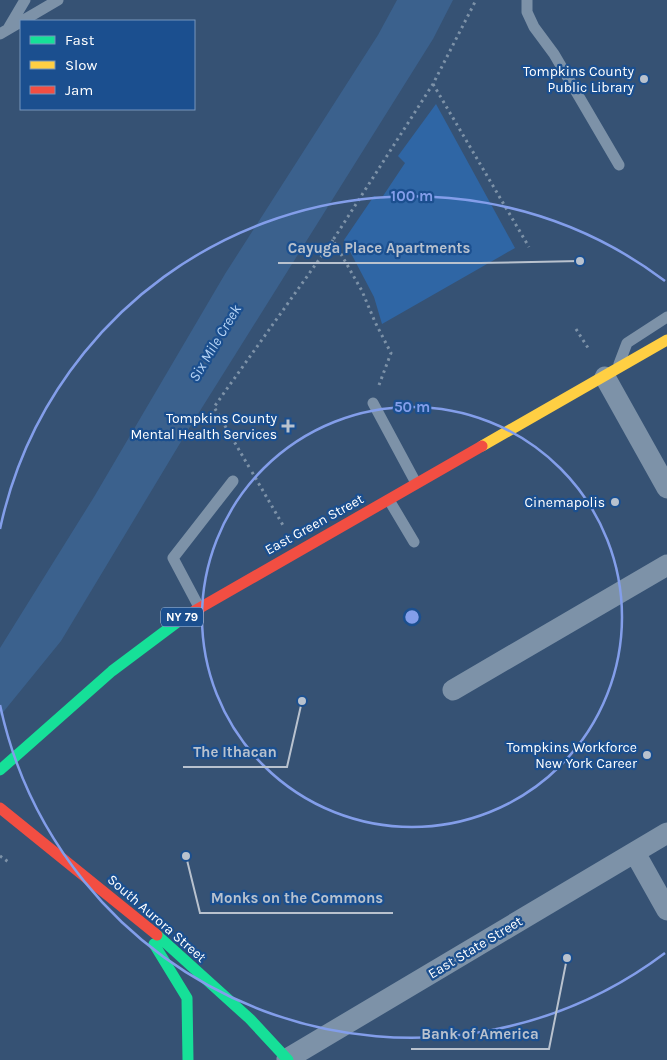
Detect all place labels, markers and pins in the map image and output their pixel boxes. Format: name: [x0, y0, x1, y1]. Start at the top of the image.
place label: Tompkins County Public Library: [523, 63, 634, 96]
marker: Tompkins County Public Library: [638, 73, 650, 85]
callout: Cayuga Place Apartments: [278, 233, 480, 263]
place label: Tompkins County Mental Health Services: [130, 410, 277, 443]
marker: Tompkins County Mental Health Services: [281, 419, 295, 433]
place label: Cinemapolis: [525, 494, 605, 511]
marker: Cinemapolis: [609, 496, 621, 508]
centre of rings: [403, 608, 421, 626]
callout: The Ithacan: [183, 737, 287, 767]
place label: Tompkins Workforce New York Career: [507, 739, 638, 772]
marker: Tompkins Workforce New York Career: [641, 749, 653, 761]
callout: Monks on the Commons: [200, 883, 393, 913]
callout: Bank of America: [411, 1019, 549, 1049]

